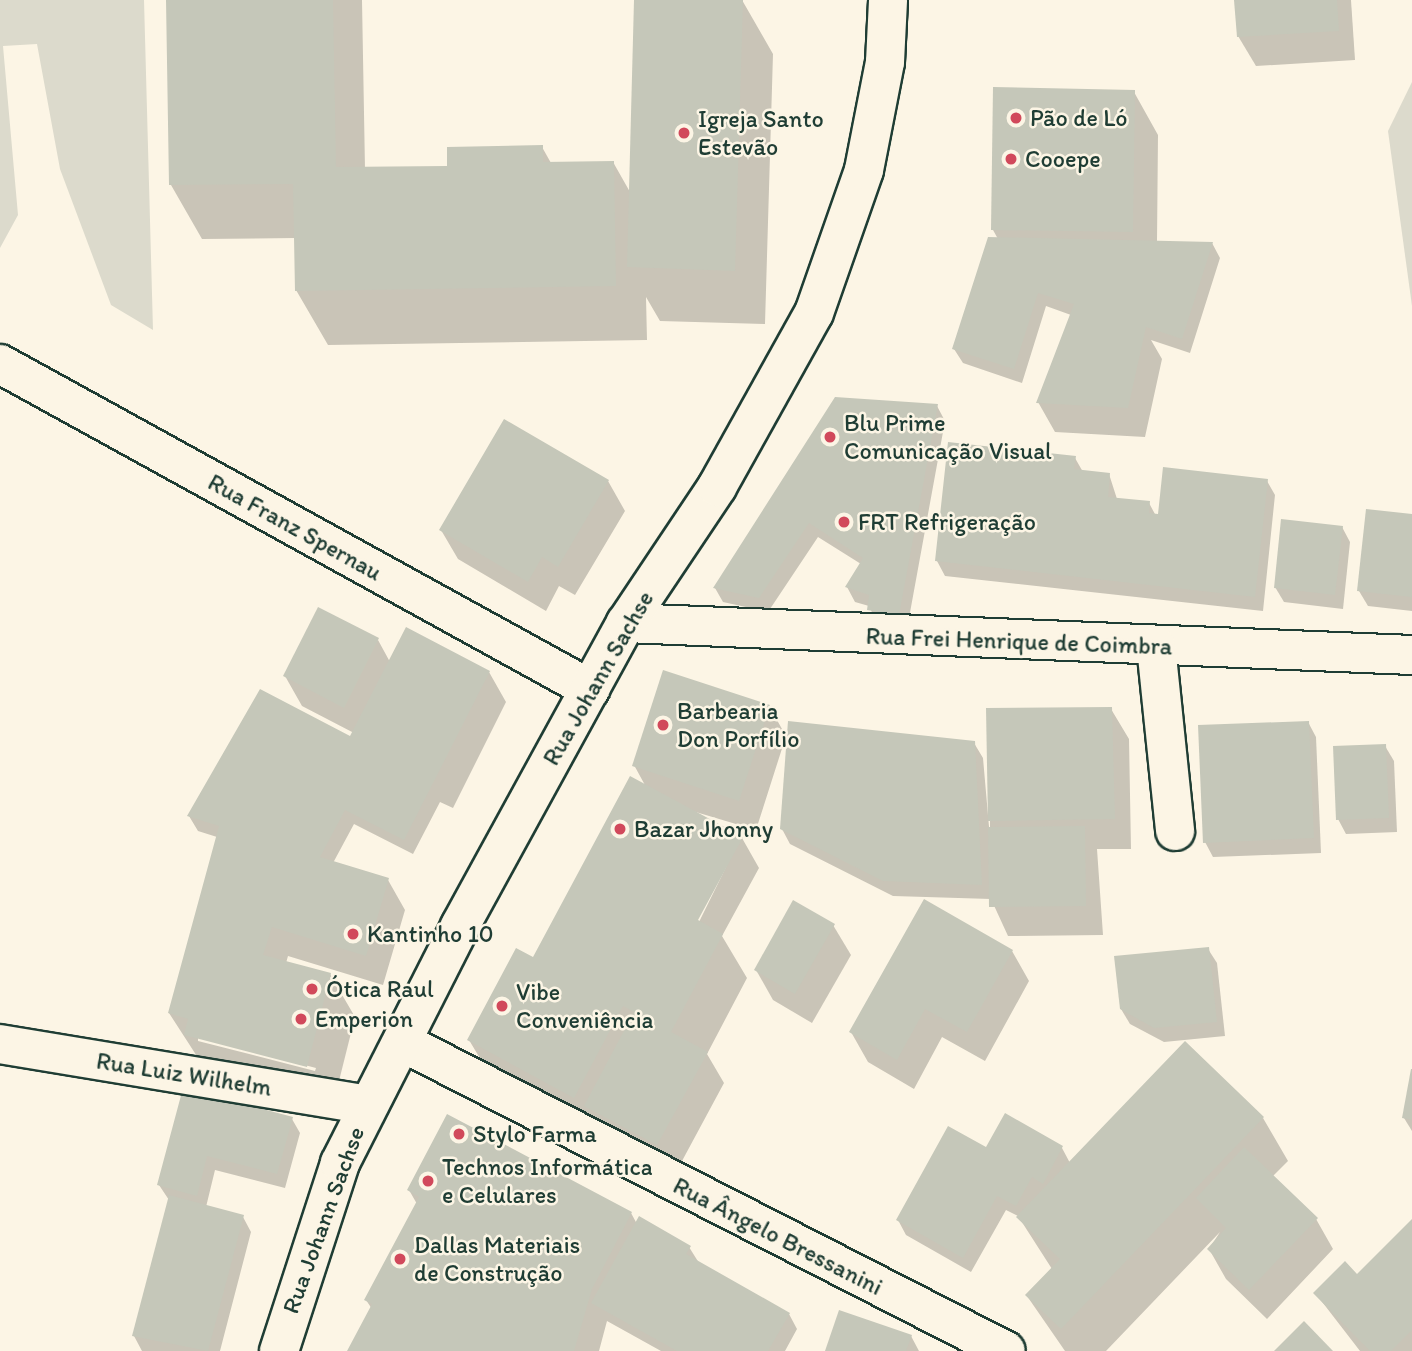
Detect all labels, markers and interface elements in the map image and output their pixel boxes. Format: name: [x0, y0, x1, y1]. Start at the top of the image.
place label: Pão de Ló: [1030, 104, 1128, 132]
place label: Igreja Santo Estevão: [698, 105, 824, 161]
marker: Pão de Ló: [1008, 110, 1024, 126]
marker: Igreja Santo Estevão: [676, 125, 692, 141]
place label: Cooepe: [1025, 145, 1101, 173]
marker: Cooepe: [1003, 151, 1019, 167]
place label: Blu Prime Comunicação Visual: [844, 409, 1052, 465]
marker: Blu Prime Comunicação Visual: [822, 429, 838, 445]
street label: Rua Franz Spernau: [203, 467, 387, 587]
place label: FRT Refrigeração: [858, 508, 1036, 536]
marker: FRT Refrigeração: [836, 514, 852, 530]
street label: Rua Johann Sachse: [536, 586, 660, 770]
street label: Rua Frei Henrique de Coimbra: [865, 621, 1173, 661]
place label: Barbearia Don Porfílio: [677, 697, 799, 753]
marker: Barbearia Don Porfílio: [655, 717, 671, 733]
place label: Bazar Jhonny: [634, 815, 774, 843]
marker: Bazar Jhonny: [612, 821, 628, 837]
place label: Kantinho 10: [367, 920, 494, 948]
marker: Kantinho 10: [345, 926, 361, 942]
place label: Ótica Raul: [326, 975, 434, 1003]
place label: Vibe Conveniência: [516, 978, 653, 1034]
marker: Ótica Raul: [304, 981, 320, 997]
marker: Vibe Conveniência: [494, 998, 510, 1014]
place label: Emperion: [315, 1005, 413, 1033]
marker: Emperion: [293, 1011, 309, 1027]
street label: Rua Luiz Wilhelm: [94, 1046, 274, 1102]
place label: Stylo Farma: [473, 1120, 596, 1148]
street label: Rua Johann Sachse: [276, 1123, 370, 1317]
marker: Stylo Farma: [451, 1126, 467, 1142]
place label: Technos Informática e Celulares: [442, 1153, 655, 1209]
street label: Rua Ângelo Bressanini: [669, 1171, 887, 1301]
marker: Technos Informática e Celulares: [420, 1173, 436, 1189]
place label: Dallas Materiais de Construção: [414, 1231, 580, 1287]
marker: Dallas Materiais de Construção: [392, 1251, 408, 1267]

